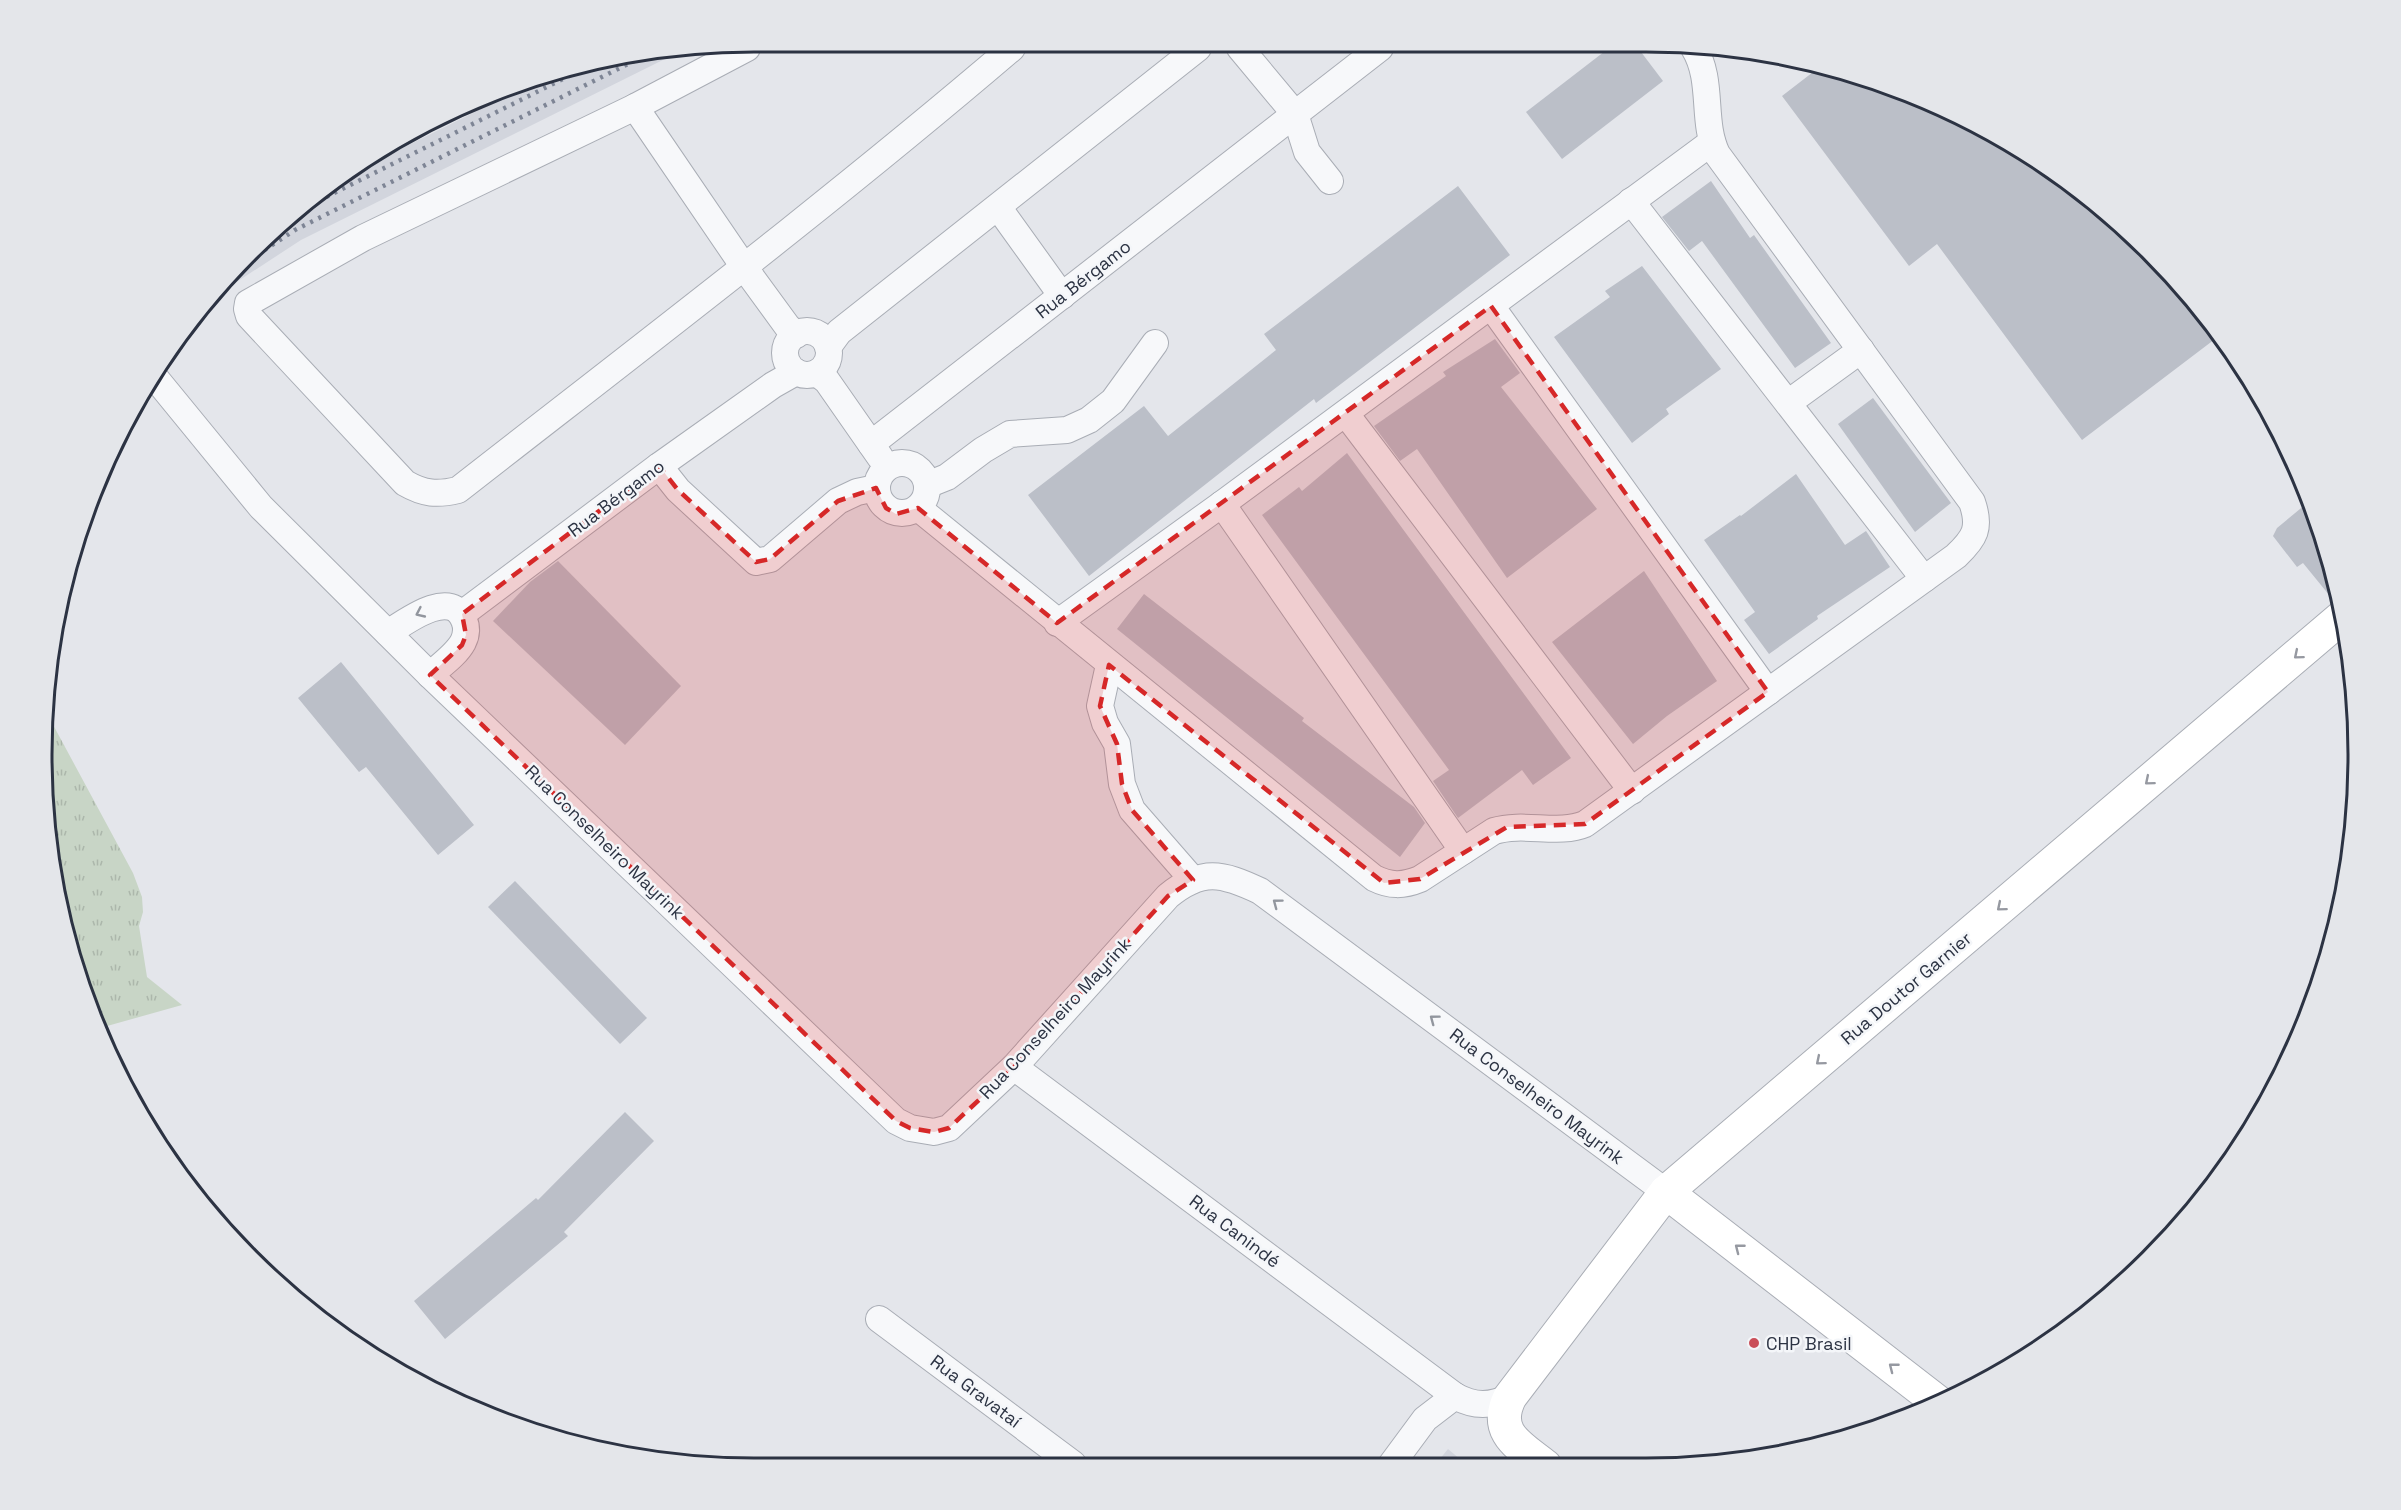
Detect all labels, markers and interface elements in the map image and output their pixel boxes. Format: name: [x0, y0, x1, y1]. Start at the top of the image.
street label: Rua Bérgamo: [1031, 235, 1135, 323]
street label: Rua Bérgamo: [563, 454, 669, 542]
one-way arrow: [416, 606, 427, 618]
one-way arrow: [2294, 648, 2305, 659]
street label: Rua Conselheiro Mayrink: [521, 760, 690, 924]
one-way arrow: [2145, 774, 2156, 785]
one-way arrow: [1272, 900, 1283, 911]
one-way arrow: [1997, 900, 2008, 911]
street label: Rua Doutor Garnier: [1836, 926, 1976, 1049]
street label: Rua Conselheiro Mayrink: [974, 932, 1136, 1104]
one-way arrow: [1429, 1016, 1440, 1027]
street label: Rua Conselheiro Mayrink: [1445, 1023, 1629, 1169]
one-way arrow: [1816, 1054, 1827, 1065]
street label: Rua Canindé: [1185, 1189, 1285, 1273]
one-way arrow: [1734, 1244, 1745, 1255]
place label: CHP Brasil: [1766, 1332, 1852, 1355]
marker: CHP Brasil: [1747, 1336, 1761, 1350]
street label: Rua Gravataí: [926, 1349, 1026, 1433]
one-way arrow: [1889, 1363, 1900, 1374]

